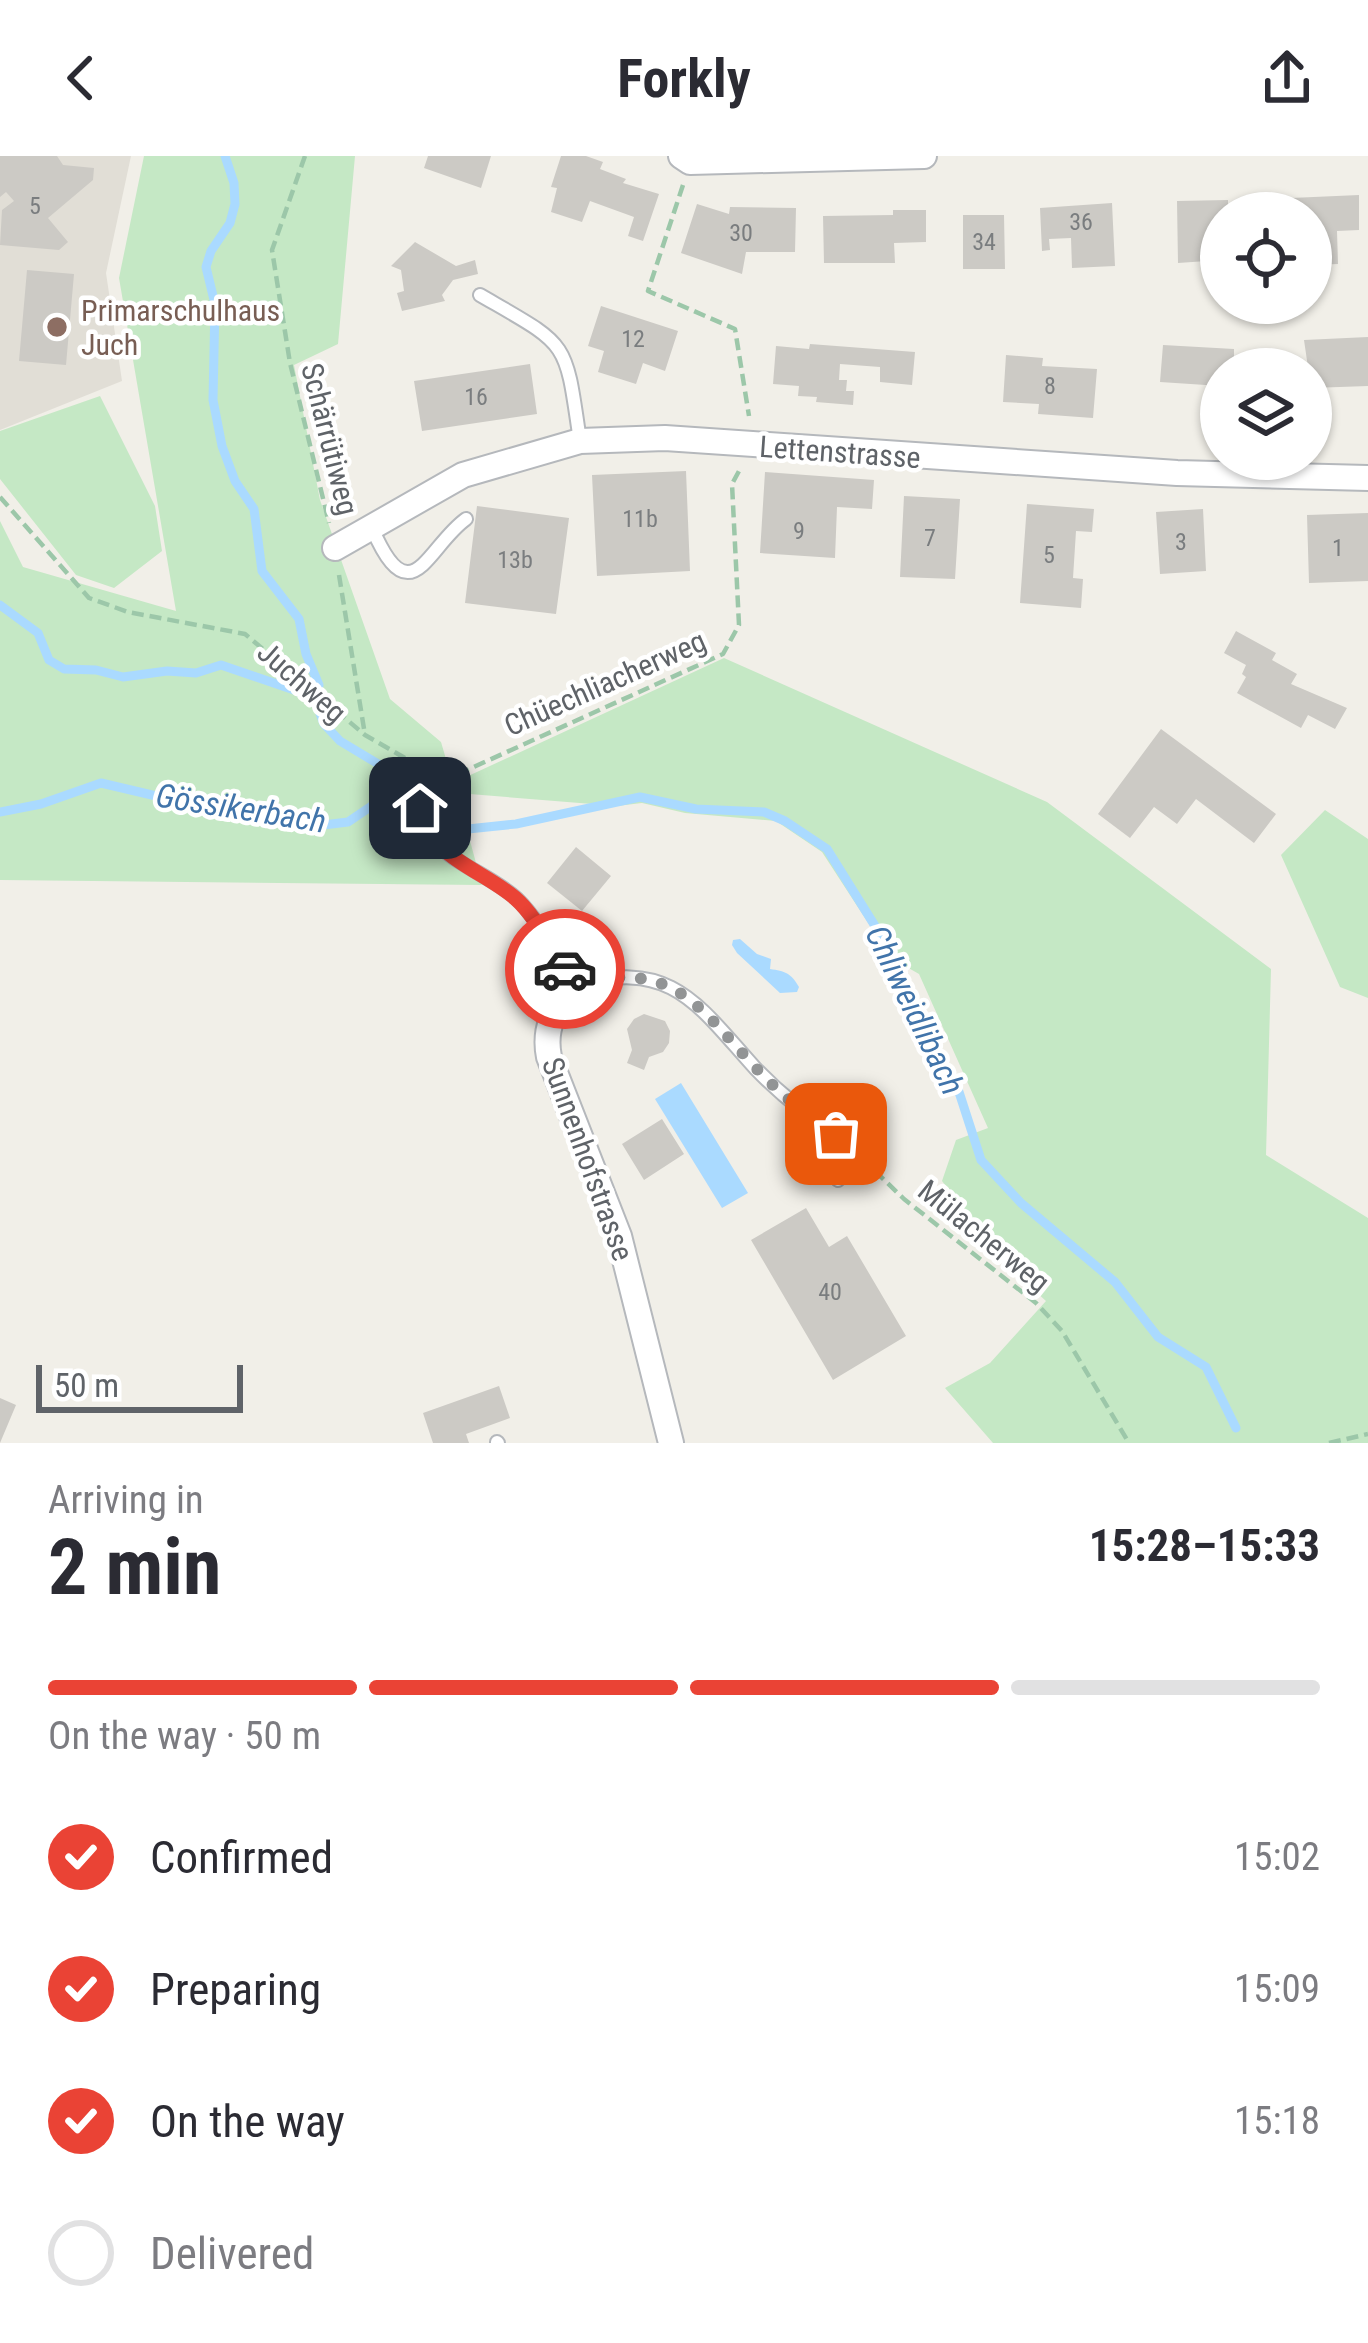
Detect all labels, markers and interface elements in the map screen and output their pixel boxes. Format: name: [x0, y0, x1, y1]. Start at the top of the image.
icon: back: [48, 45, 114, 111]
icon: share: [1254, 45, 1320, 111]
text: Forkly: [617, 47, 751, 110]
house number: 5: [29, 192, 41, 220]
map controls: [1200, 192, 1332, 480]
button: locate: [1200, 192, 1332, 324]
house number: 36: [1069, 208, 1093, 236]
house number: 30: [729, 219, 753, 247]
house number: 34: [972, 228, 996, 256]
place label: Primarschulhaus Juch: [81, 293, 280, 362]
marker: Primarschulhaus Juch: [44, 314, 70, 340]
house number: 12: [621, 325, 645, 353]
button: layers: [1200, 348, 1332, 480]
street label: Schärrütiweg: [294, 359, 366, 519]
house number: 8: [1044, 372, 1056, 400]
house number: 16: [464, 383, 488, 411]
street label: Lettenstrasse: [758, 429, 922, 475]
house number: 11b: [622, 505, 658, 533]
house number: 9: [793, 517, 805, 545]
house number: 7: [924, 524, 936, 552]
house number: 3: [1175, 528, 1187, 556]
house number: 1: [1332, 534, 1344, 562]
house number: 5: [1043, 541, 1055, 569]
house number: 13b: [497, 546, 533, 574]
street label: Chüechliacherweg: [499, 623, 711, 743]
street label: Juchweg: [251, 634, 353, 730]
pin: [369, 757, 471, 859]
water label: Gössikerbach: [153, 775, 329, 841]
icon: home: [387, 775, 453, 841]
courier: [505, 909, 625, 1029]
water label: Chliweidlibach: [857, 919, 973, 1101]
icon: car: [532, 936, 598, 1002]
street label: Sunnenhofstrasse: [535, 1053, 641, 1265]
pin: [785, 1083, 887, 1185]
icon: bag: [803, 1101, 869, 1167]
street label: Mülacherweg: [911, 1173, 1057, 1299]
house number: 40: [818, 1278, 842, 1306]
scale bar: [36, 1359, 243, 1412]
text: 50 m: [54, 1366, 119, 1405]
text: Arriving in: [48, 1477, 204, 1523]
text: 15:28–15:33: [1089, 1519, 1320, 1572]
text: 2 min: [48, 1522, 221, 1613]
text: On the way · 50 m: [48, 1713, 321, 1759]
icon: check: [48, 1824, 114, 1890]
text: Confirmed: [150, 1831, 333, 1884]
text: 15:02: [1234, 1834, 1320, 1880]
icon: check: [48, 1956, 114, 2022]
text: Preparing: [150, 1963, 321, 2016]
text: 15:09: [1234, 1966, 1320, 2012]
icon: check: [48, 2088, 114, 2154]
text: On the way: [150, 2095, 345, 2148]
text: 15:18: [1234, 2098, 1320, 2144]
text: Delivered: [150, 2227, 314, 2280]

